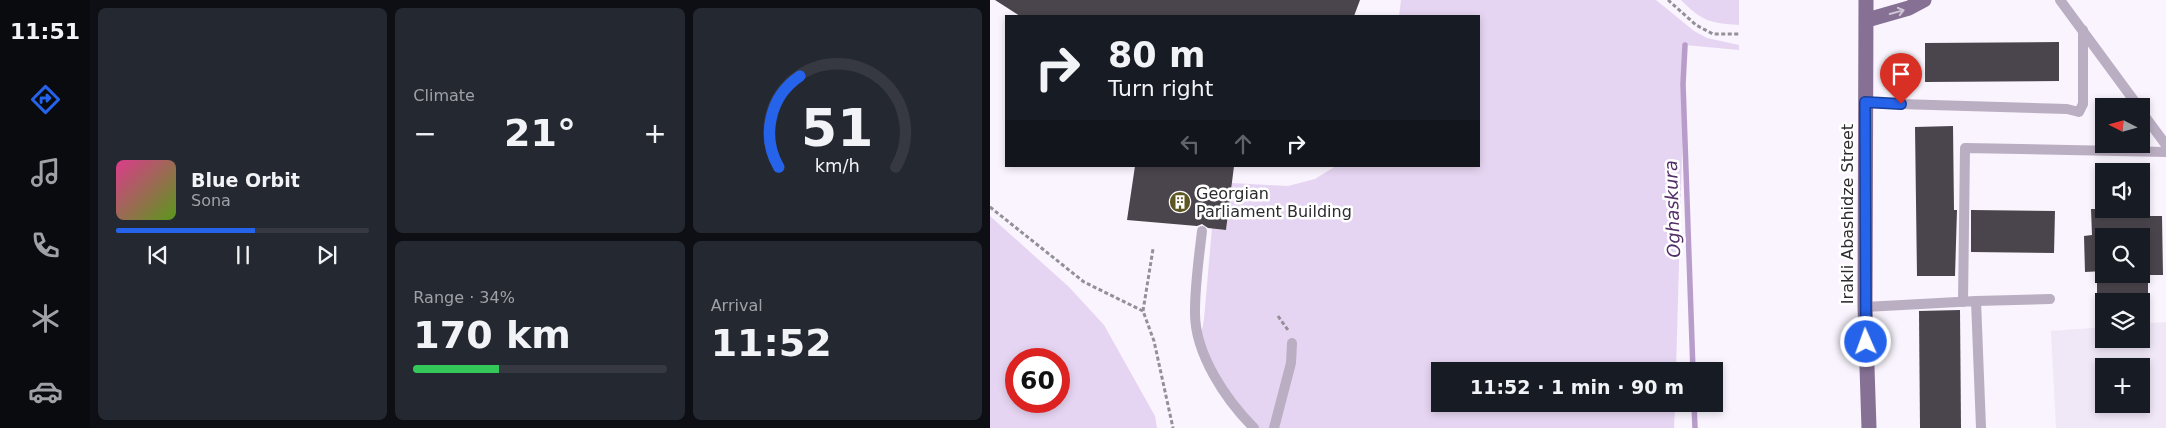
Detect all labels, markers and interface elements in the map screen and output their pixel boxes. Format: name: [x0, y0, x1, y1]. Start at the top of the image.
one-way arrow: [1888, 7, 1904, 16]
text: 11:51: [10, 19, 80, 44]
icon: right: [1025, 35, 1090, 100]
text: 80 m: [1108, 35, 1205, 75]
pin: [1880, 53, 1922, 104]
icon: arrive: [1887, 60, 1915, 88]
text: Turn right: [1108, 76, 1213, 101]
icon: directions: [28, 82, 63, 117]
text: Climate: [413, 86, 475, 105]
text: 51: [801, 98, 874, 158]
north arrow: [2095, 98, 2150, 152]
map controls: [2095, 98, 2150, 413]
text: 21°: [504, 111, 576, 155]
text: −: [413, 117, 437, 150]
text: +: [643, 117, 667, 150]
street label: Irakli Abashidze Street: [1838, 124, 1857, 304]
icon: left: [1176, 130, 1204, 158]
icon: ahead: [1229, 130, 1257, 158]
icon: right: [1282, 130, 1310, 158]
icon: music: [28, 155, 63, 190]
text: km/h: [815, 155, 860, 176]
water label: Oghaskura: [1660, 160, 1684, 258]
button: sound: [2095, 163, 2150, 218]
text: Blue Orbit: [191, 169, 300, 191]
place label: Georgian Parliament Building: [1196, 184, 1352, 221]
building icon: Georgian Parliament Building: [1168, 190, 1192, 214]
text: Sona: [191, 191, 231, 210]
icon: phone: [28, 228, 63, 263]
button: search: [2095, 228, 2150, 283]
icon: previous: [144, 241, 172, 269]
icon: pause: [229, 241, 257, 269]
icon: next: [313, 241, 341, 269]
text: Range · 34%: [413, 288, 515, 307]
button: layers: [2095, 293, 2150, 348]
text: Arrival: [711, 296, 763, 315]
icon: climate: [28, 301, 63, 336]
text: 170 km: [413, 313, 571, 357]
position arrow: [1839, 315, 1891, 367]
text: 11:52: [711, 321, 832, 365]
speed limit sign: 60: [1005, 348, 1070, 413]
button: +: [2095, 358, 2150, 413]
icon: car: [28, 374, 63, 409]
text: 11:52 · 1 min · 90 m: [1470, 376, 1684, 398]

